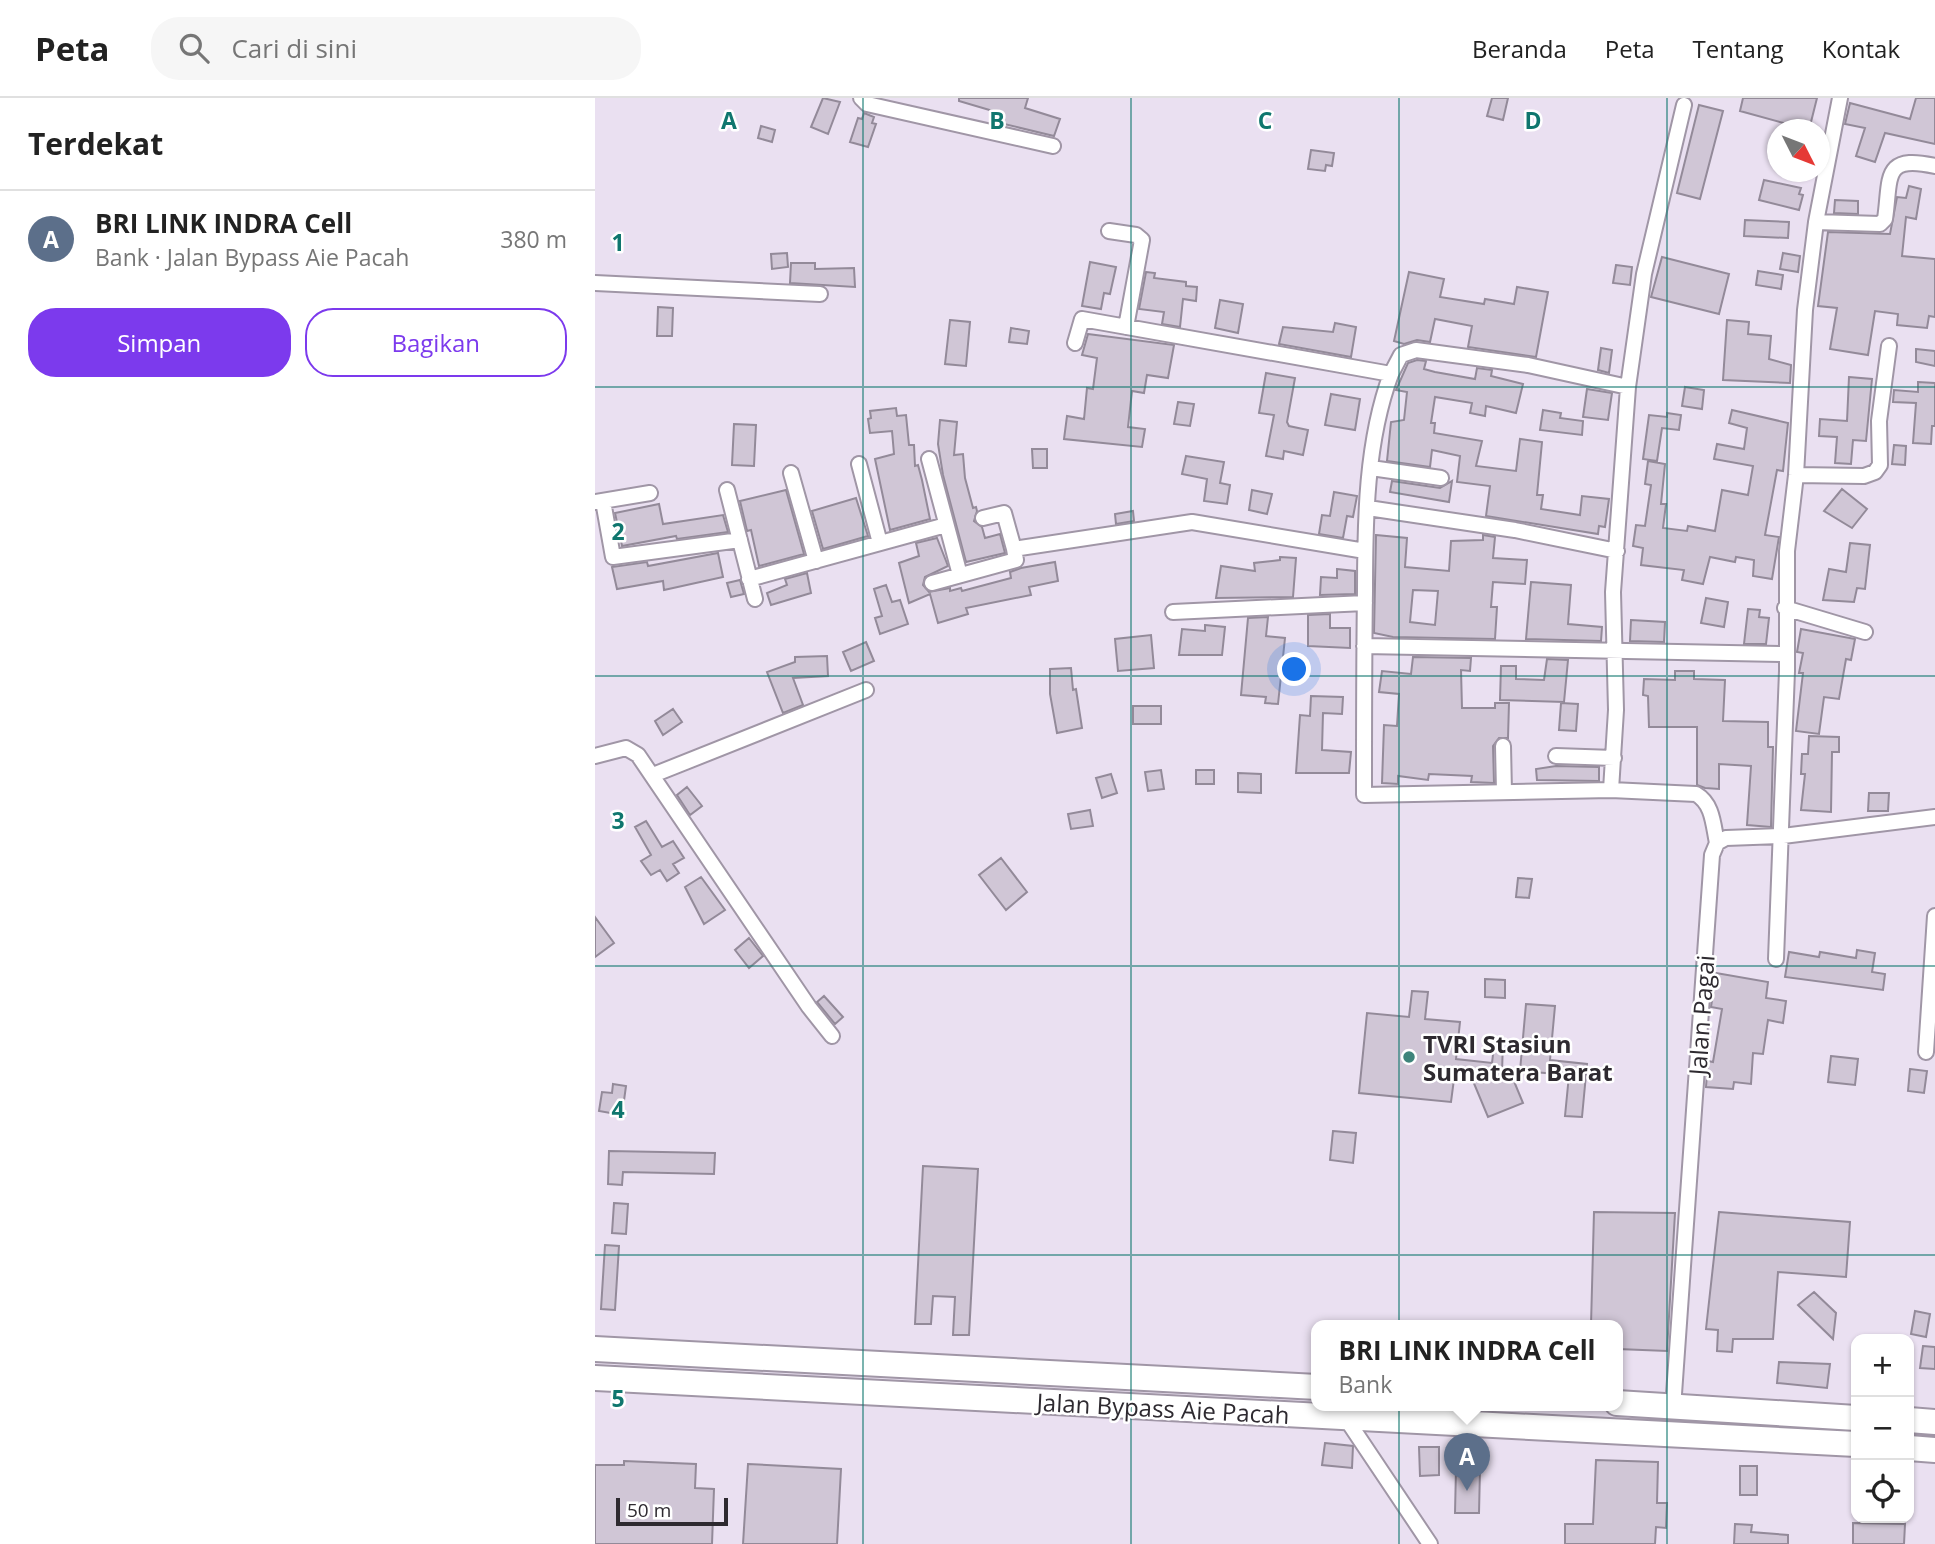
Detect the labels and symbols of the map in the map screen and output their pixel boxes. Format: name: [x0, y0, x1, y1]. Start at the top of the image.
text: A: [721, 104, 737, 136]
text: B: [989, 104, 1005, 136]
text: C: [1258, 104, 1272, 136]
text: D: [1524, 104, 1542, 136]
north arrow: [1767, 119, 1830, 182]
text: 1: [611, 226, 625, 258]
text: 2: [611, 515, 625, 547]
your location: [1277, 652, 1311, 686]
text: 3: [611, 804, 625, 836]
street label: Jalan Pagai: [1680, 954, 1722, 1078]
place label: TVRI Stasiun Sumatera Barat: [1423, 1027, 1613, 1088]
marker: TVRI Stasiun Sumatera Barat: [1401, 1049, 1417, 1065]
text: 4: [611, 1093, 625, 1125]
text: 5: [611, 1382, 625, 1414]
street label: Jalan Bypass Aie Pacah: [1034, 1385, 1290, 1431]
pin: A: [1444, 1433, 1490, 1491]
scale bar: [616, 1495, 728, 1527]

